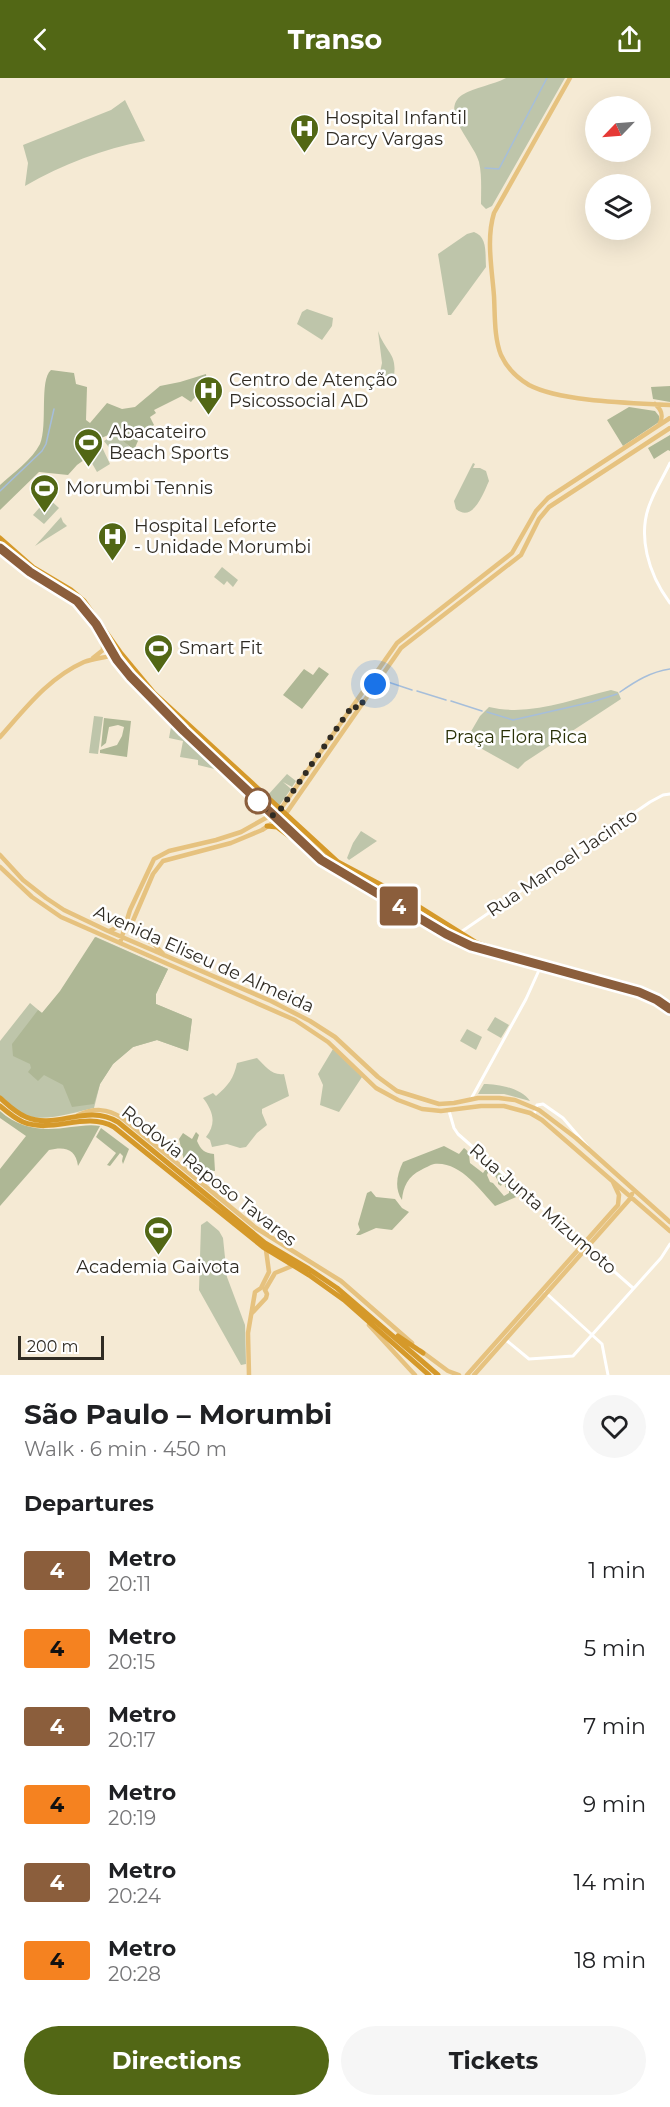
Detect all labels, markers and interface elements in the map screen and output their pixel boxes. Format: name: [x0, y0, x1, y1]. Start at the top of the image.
icon: back: [24, 23, 57, 56]
text: Transo: [288, 23, 382, 56]
icon: share: [613, 23, 646, 56]
north arrow: [585, 96, 651, 162]
map controls: [585, 96, 651, 240]
place label: Hospital Infantil Darcy Vargas: [325, 107, 467, 150]
hospital icon: Hospital Infantil Darcy Vargas: [288, 112, 320, 154]
button: layers: [585, 174, 651, 240]
place label: Centro de Atenção Psicossocial AD: [229, 369, 397, 412]
hospital icon: Centro de Atenção Psicossocial AD: [192, 374, 224, 416]
place label: Abacateiro Beach Sports: [109, 421, 229, 464]
sports icon: Abacateiro Beach Sports: [72, 426, 104, 468]
sports icon: Morumbi Tennis: [29, 472, 61, 514]
place label: Morumbi Tennis: [66, 477, 213, 499]
place label: Hospital Leforte - Unidade Morumbi: [134, 515, 311, 558]
hospital icon: Hospital Leforte - Unidade Morumbi: [97, 520, 129, 562]
sports icon: Smart Fit: [142, 632, 174, 674]
place label: Smart Fit: [179, 637, 263, 659]
your location: [360, 669, 390, 699]
park label: Praça Flora Rica: [444, 726, 588, 748]
unlabelled marker: [245, 788, 271, 814]
street label: Rua Manoel Jacinto: [482, 804, 642, 922]
line badge: 4: [380, 886, 418, 926]
text: 4: [392, 894, 406, 919]
street label: Avenida Eliseu de Almeida: [90, 900, 318, 1018]
street label: Rodovia Raposo Tavares: [117, 1101, 301, 1251]
street label: Rua Junta Mizumoto: [465, 1139, 621, 1279]
sports icon: Academia Gaivota: [142, 1214, 174, 1256]
place label: Academia Gaivota: [76, 1256, 240, 1278]
scale bar: [18, 1333, 104, 1360]
text: 200 m: [27, 1337, 78, 1356]
button: heart: [583, 1395, 646, 1458]
text: São Paulo – Morumbi: [24, 1397, 332, 1431]
text: Walk · 6 min · 450 m: [24, 1437, 227, 1461]
text: Departures: [24, 1490, 154, 1517]
text: Metro: [108, 1545, 176, 1572]
text: 1 min: [588, 1557, 646, 1584]
text: 4: [50, 1558, 64, 1583]
text: 20:11: [108, 1572, 151, 1596]
text: Metro: [108, 1623, 176, 1650]
text: 5 min: [584, 1635, 646, 1662]
text: 4: [50, 1636, 64, 1661]
text: 20:15: [108, 1650, 155, 1674]
text: Metro: [108, 1701, 176, 1728]
text: 7 min: [583, 1713, 646, 1740]
text: 4: [50, 1714, 64, 1739]
text: 20:17: [108, 1728, 156, 1752]
text: Metro: [108, 1779, 176, 1806]
text: 9 min: [583, 1791, 646, 1818]
text: 4: [50, 1792, 64, 1817]
text: 20:19: [108, 1806, 156, 1830]
text: Metro: [108, 1857, 176, 1884]
text: 14 min: [574, 1869, 646, 1896]
text: 4: [50, 1870, 64, 1895]
text: 20:24: [108, 1884, 161, 1908]
text: Metro: [108, 1935, 176, 1962]
text: 18 min: [574, 1947, 646, 1974]
text: 4: [50, 1948, 64, 1973]
text: 20:28: [108, 1962, 161, 1986]
button: Directions: [24, 2026, 329, 2095]
button: Tickets: [341, 2026, 646, 2095]

